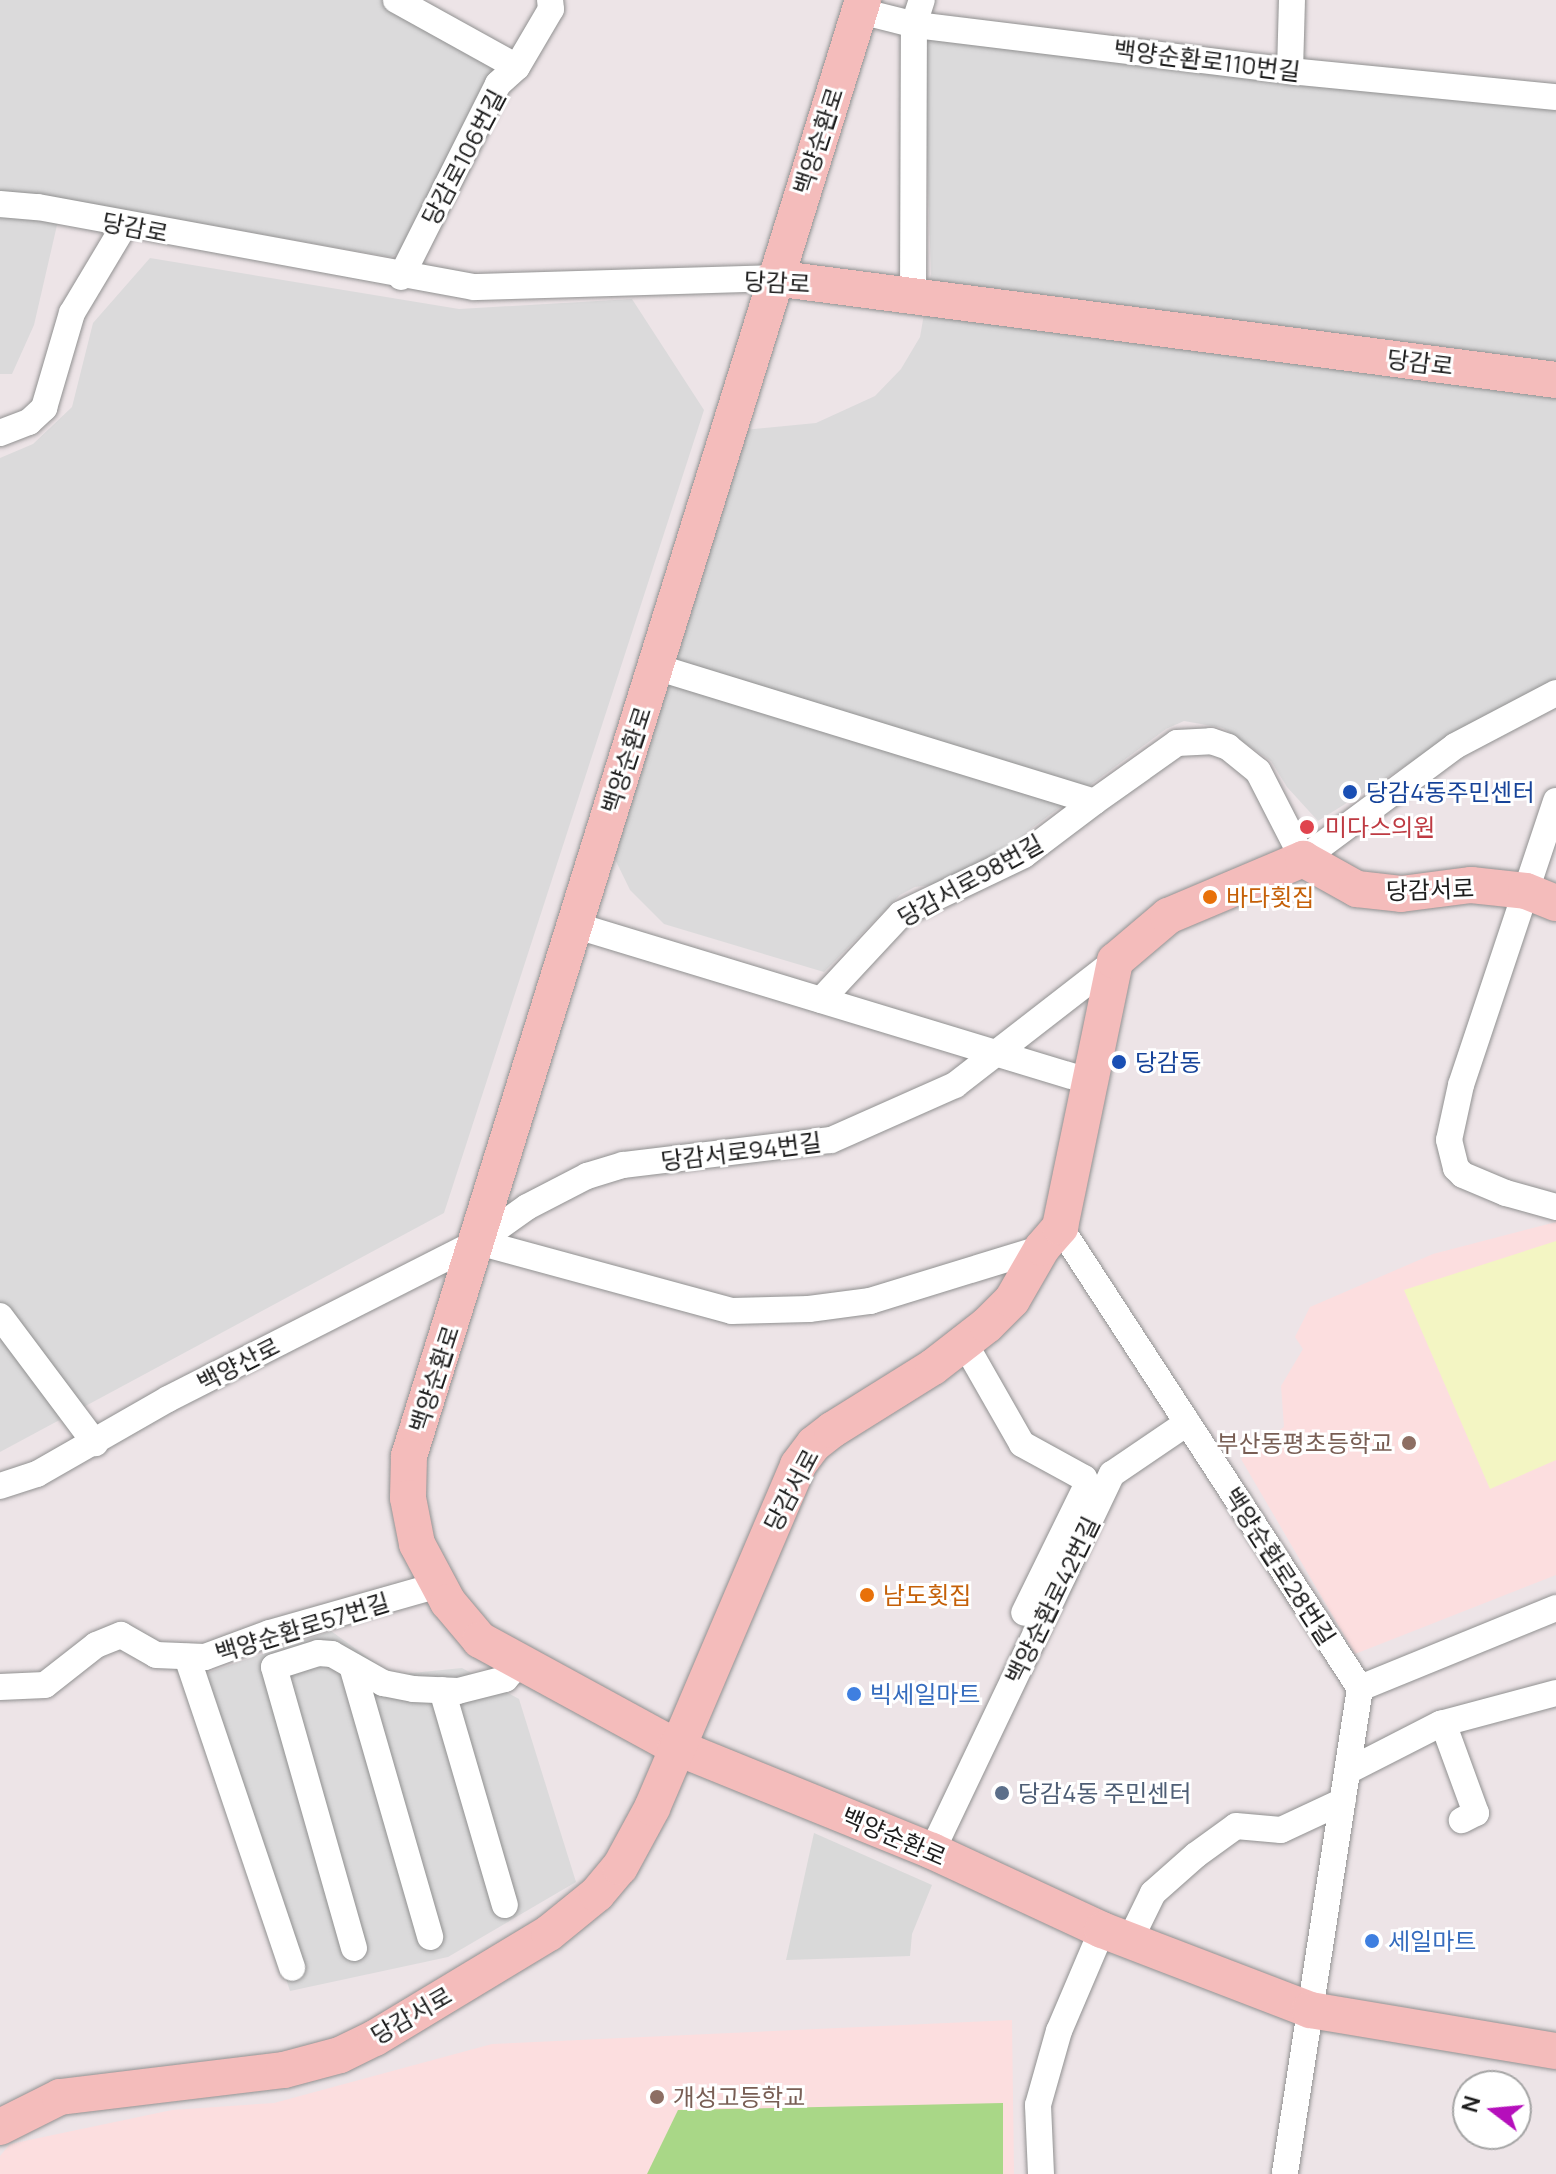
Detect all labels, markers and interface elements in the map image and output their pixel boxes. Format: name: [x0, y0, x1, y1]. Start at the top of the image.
street label: 백양순환로110번길: [1112, 34, 1302, 86]
street label: 당감로106번길: [415, 84, 511, 230]
street label: 백양순환로: [787, 84, 849, 198]
street label: 당감로: [100, 207, 170, 247]
street label: 당감로: [743, 266, 811, 298]
street label: 당감로: [1385, 344, 1455, 380]
street label: 백양순환로: [595, 703, 657, 817]
place label: 당감4동주민센터: [1366, 778, 1535, 806]
marker: 당감4동주민센터: [1341, 783, 1359, 801]
place label: 미다스의원: [1325, 813, 1435, 841]
marker: 미다스의원: [1296, 816, 1318, 838]
street label: 당감서로98번길: [892, 828, 1048, 932]
street label: 당감서로: [1385, 873, 1475, 905]
place label: 바다횟집: [1226, 883, 1314, 911]
marker: 바다횟집: [1201, 888, 1219, 906]
place label: 당감동: [1135, 1048, 1201, 1076]
marker: 당감동: [1110, 1053, 1128, 1071]
street label: 당감서로94번길: [659, 1127, 823, 1175]
street label: 백양순환로: [403, 1322, 465, 1436]
street label: 백양산로: [192, 1331, 284, 1397]
place label: 부산동평초등학교: [1216, 1429, 1393, 1457]
marker: 부산동평초등학교: [1400, 1434, 1418, 1452]
street label: 당감서로: [758, 1444, 824, 1536]
street label: 백양순환로28번길: [1218, 1482, 1342, 1650]
street label: 백양순환로42번길: [999, 1512, 1105, 1688]
place label: 남도횟집: [883, 1581, 971, 1609]
marker: 남도횟집: [858, 1586, 876, 1604]
street label: 백양순환로57번길: [211, 1587, 393, 1667]
place label: 빅세일마트: [870, 1680, 980, 1708]
marker: 빅세일마트: [845, 1685, 863, 1703]
place label: 당감4동 주민센터: [1018, 1779, 1192, 1807]
marker: 당감4동 주민센터: [993, 1784, 1011, 1802]
street label: 백양순환로: [838, 1801, 950, 1871]
place label: 세일마트: [1388, 1927, 1476, 1955]
marker: 세일마트: [1363, 1932, 1381, 1950]
street label: 당감서로: [366, 1980, 456, 2050]
north arrow: [1452, 2070, 1532, 2150]
place label: 개성고등학교: [673, 2083, 805, 2111]
marker: 개성고등학교: [648, 2088, 666, 2106]
text: N: [1454, 2092, 1487, 2116]

